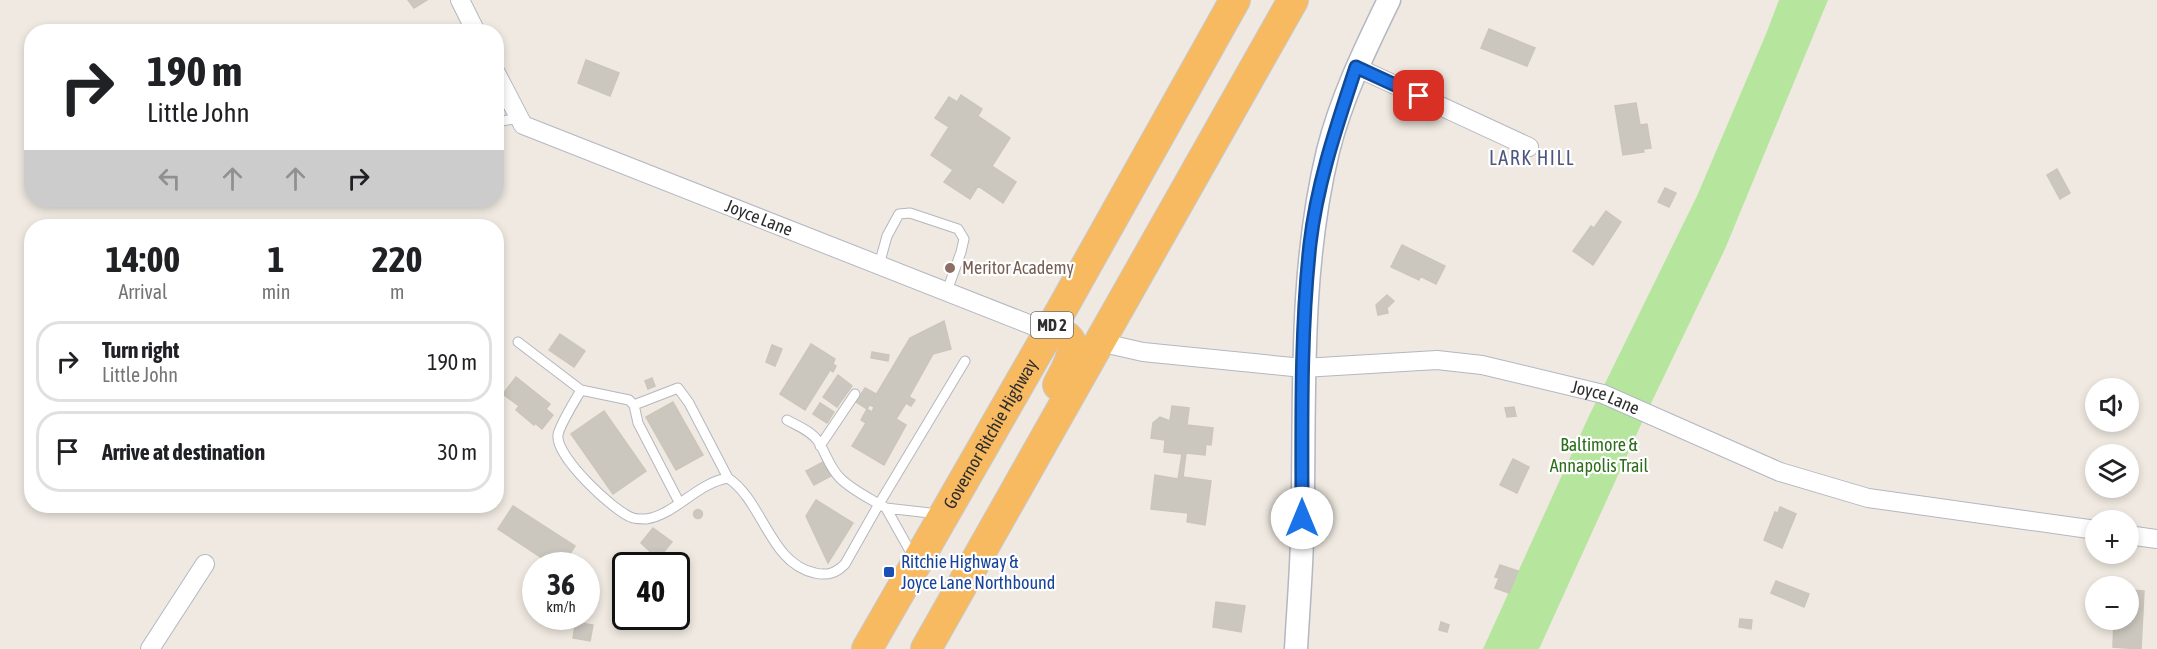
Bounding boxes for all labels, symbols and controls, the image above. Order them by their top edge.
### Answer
text: 190 m [147,47,242,95]
icon: right [48,48,126,126]
pin [1393,70,1444,121]
icon: arrive [1402,79,1435,112]
text: Little John [147,97,250,128]
district label: LARK HILL [1489,146,1575,169]
icon: left [153,162,186,195]
icon: ahead [216,162,249,195]
icon: ahead [279,162,312,195]
icon: right [342,162,375,195]
street label: Joyce Lane [722,195,796,240]
text: 14:00 [105,238,180,280]
text: 1 [268,238,284,280]
text: 220 [372,238,423,280]
place label: Meritor Academy [962,257,1074,278]
marker: Meritor Academy [943,261,957,275]
text: Arrival [118,280,167,303]
text: min [262,280,290,303]
text: m [390,280,404,303]
road number: MD 2 [1031,312,1073,338]
text: Turn right [102,337,179,363]
icon: right [51,345,84,378]
text: 190 m [427,349,477,375]
street label: Governor Ritchie Highway [939,355,1041,512]
text: Little John [102,363,178,386]
street label: Joyce Lane [1569,376,1643,419]
map controls [2085,378,2139,630]
button: sound [2085,378,2139,432]
park label: Baltimore & Annapolis Trail [1550,434,1648,476]
icon: arrive [51,435,84,468]
text: Arrive at destination [102,439,265,465]
text: 30 m [437,439,477,465]
button: layers [2085,444,2139,498]
position arrow [1270,486,1334,550]
button: + [2085,510,2139,564]
place label: Ritchie Highway & Joyce Lane Northbound [901,551,1055,593]
speed limit sign: 40 [612,552,690,630]
marker: Ritchie Highway & Joyce Lane Northbound [882,565,896,579]
text: 36 [547,567,575,601]
button: − [2085,576,2139,630]
text: km/h [546,598,576,615]

